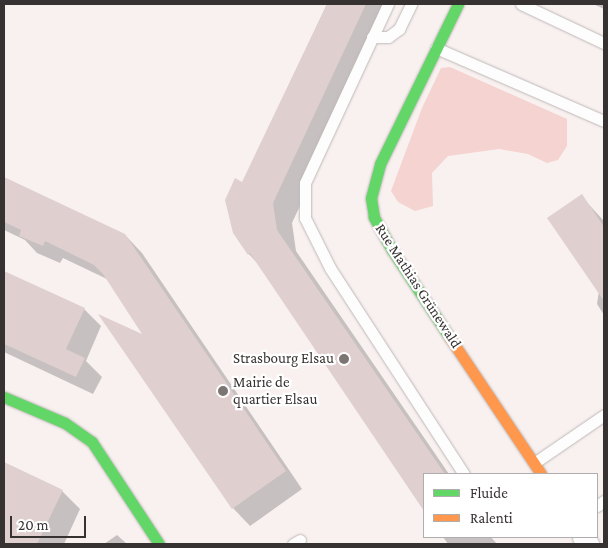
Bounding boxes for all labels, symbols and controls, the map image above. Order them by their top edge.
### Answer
street label: Rue Mathias Grünewald [371,220,465,352]
place label: Strasbourg Elsau [233,350,334,368]
marker: Strasbourg Elsau [338,353,350,365]
place label: Mairie de quartier Elsau [233,373,317,408]
marker: Mairie de quartier Elsau [217,385,229,397]
legend [423,473,598,538]
text: Fluide [470,485,508,501]
scale bar [12,506,89,538]
text: Ralenti [470,510,513,526]
text: 20 m [18,517,49,533]

